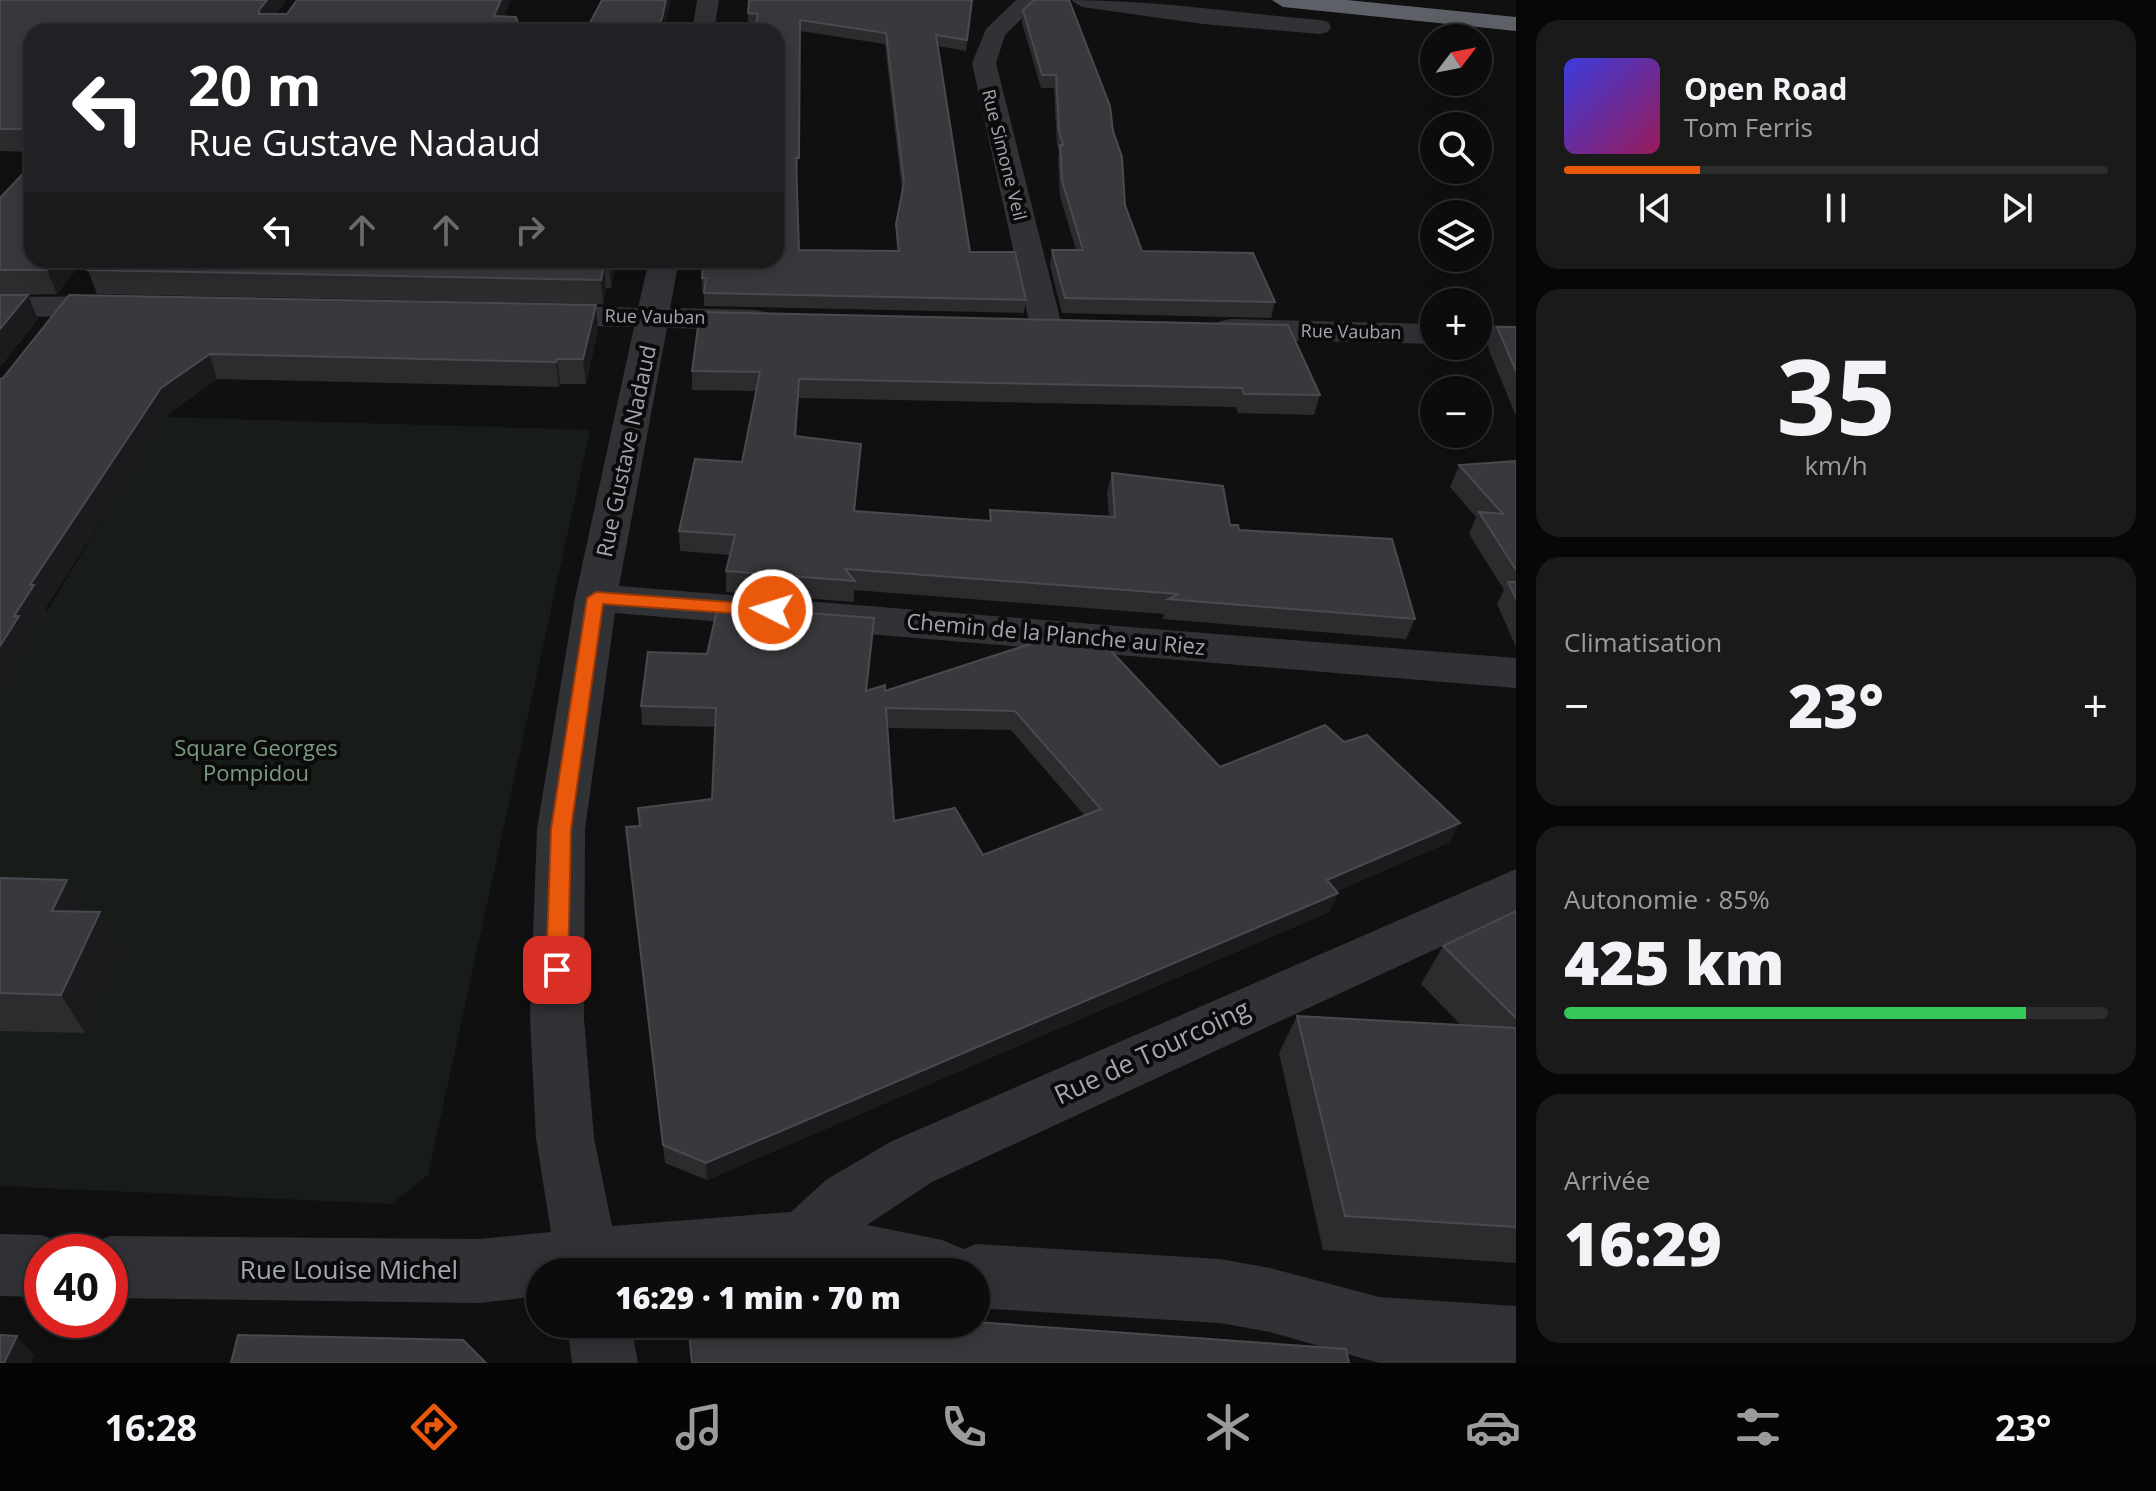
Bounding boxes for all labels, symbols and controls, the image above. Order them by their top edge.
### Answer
north arrow [1420,24,1492,96]
map controls [1420,24,1492,448]
text: 20 m [188,46,322,122]
icon: left [56,56,160,160]
text: Open Road [1684,68,1848,109]
street label: Rue Simone Veil [977,87,1033,223]
text: Tom Ferris [1684,109,1813,145]
button: search [1420,112,1492,184]
text: Rue Gustave Nadaud [188,118,541,167]
icon: previous [1633,186,1677,230]
icon: pause [1814,186,1858,230]
icon: next [1995,186,2039,230]
button: layers [1420,200,1492,272]
icon: left [256,208,300,252]
icon: ahead [340,208,384,252]
icon: ahead [424,208,468,252]
icon: right [508,208,552,252]
button: + [1420,288,1492,360]
street label: Rue Vauban [604,303,706,329]
street label: Rue Vauban [1300,318,1402,344]
text: 35 [1777,324,1895,465]
street label: Rue Gustave Nadaud [588,342,662,559]
button: − [1420,376,1492,448]
text: km/h [1804,447,1868,483]
position arrow [730,568,814,652]
street label: Chemin de la Planche au Riez [906,605,1207,661]
text: Climatisation [1564,624,1722,660]
text: 23° [1788,664,1884,746]
text: − [1564,675,1589,735]
text: + [2083,675,2108,735]
park label: Square Georges Pompidou [174,732,338,787]
text: Autonomie · 85% [1564,881,1770,917]
text: 425 km [1564,921,1785,1003]
pin [523,936,591,1004]
icon: arrive [535,948,579,992]
street label: Rue de Tourcoing [1048,990,1255,1112]
text: Arrivée [1564,1162,1650,1198]
text: 16:29 [1564,1202,1722,1284]
speed limit sign: 40 [24,1234,128,1338]
street label: Rue Louise Michel [240,1251,458,1287]
text: 16:29 · 1 min · 70 m [615,1277,901,1318]
icon: directions [406,1399,462,1455]
icon: music [671,1399,727,1455]
icon: phone [936,1399,992,1455]
icon: climate [1200,1399,1256,1455]
icon: car [1465,1399,1521,1455]
icon: filters [1730,1399,1786,1455]
text: 16:28 [104,1403,197,1452]
text: 23° [1995,1403,2052,1452]

